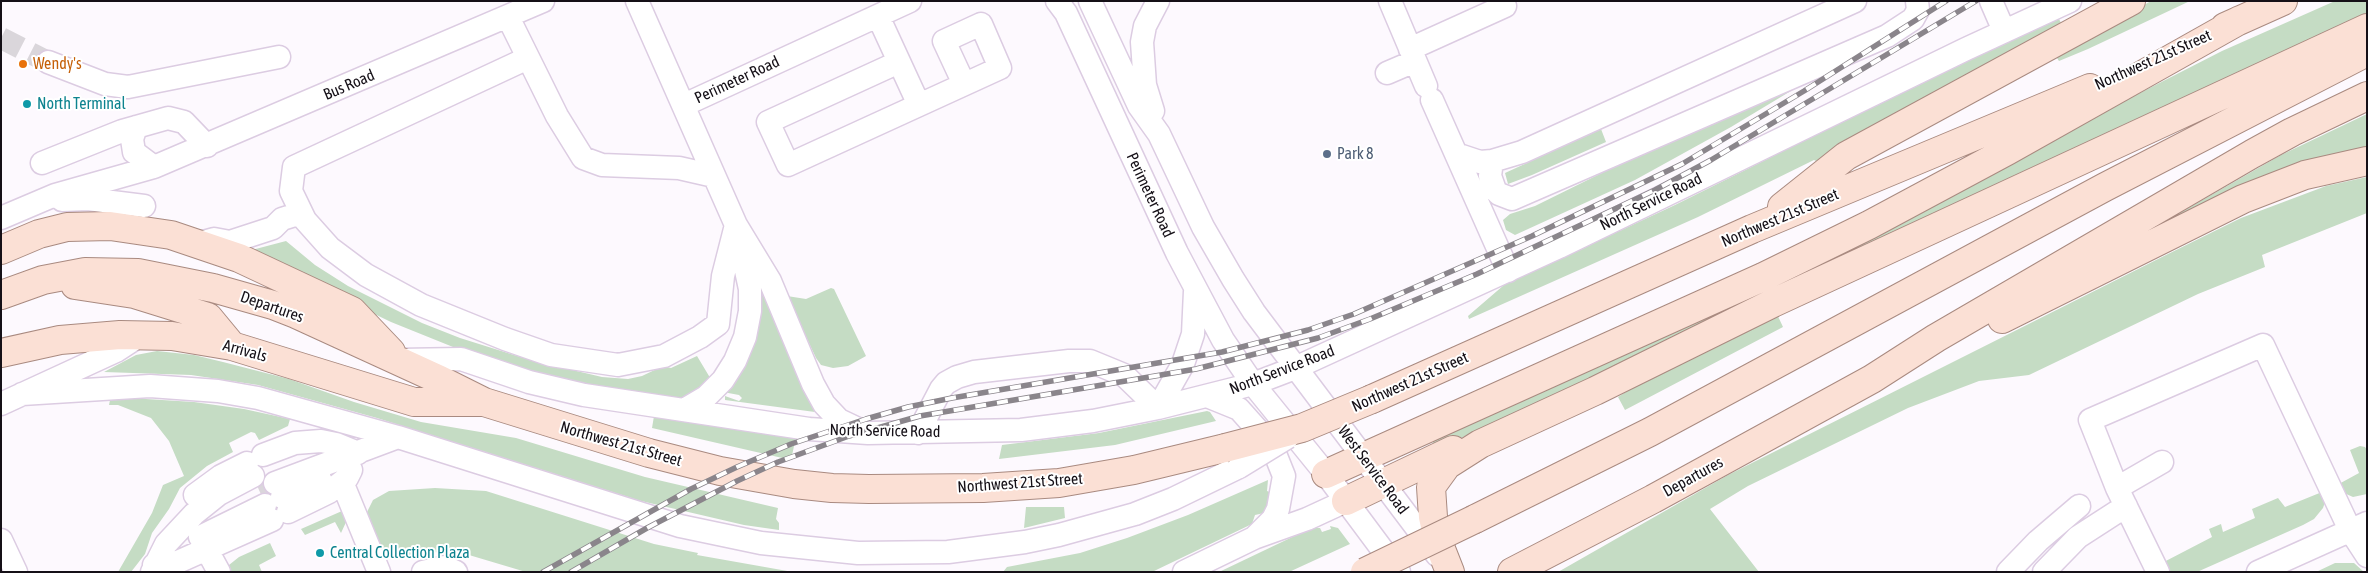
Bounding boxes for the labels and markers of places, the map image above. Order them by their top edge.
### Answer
place label: Wendy's [33,54,82,74]
marker: Wendy's [17,58,29,70]
place label: North Terminal [37,94,126,114]
marker: North Terminal [21,98,33,110]
place label: Park 8 [1337,144,1373,164]
marker: Park 8 [1321,148,1333,160]
place label: Central Collection Plaza [330,543,470,563]
marker: Central Collection Plaza [314,547,326,559]

